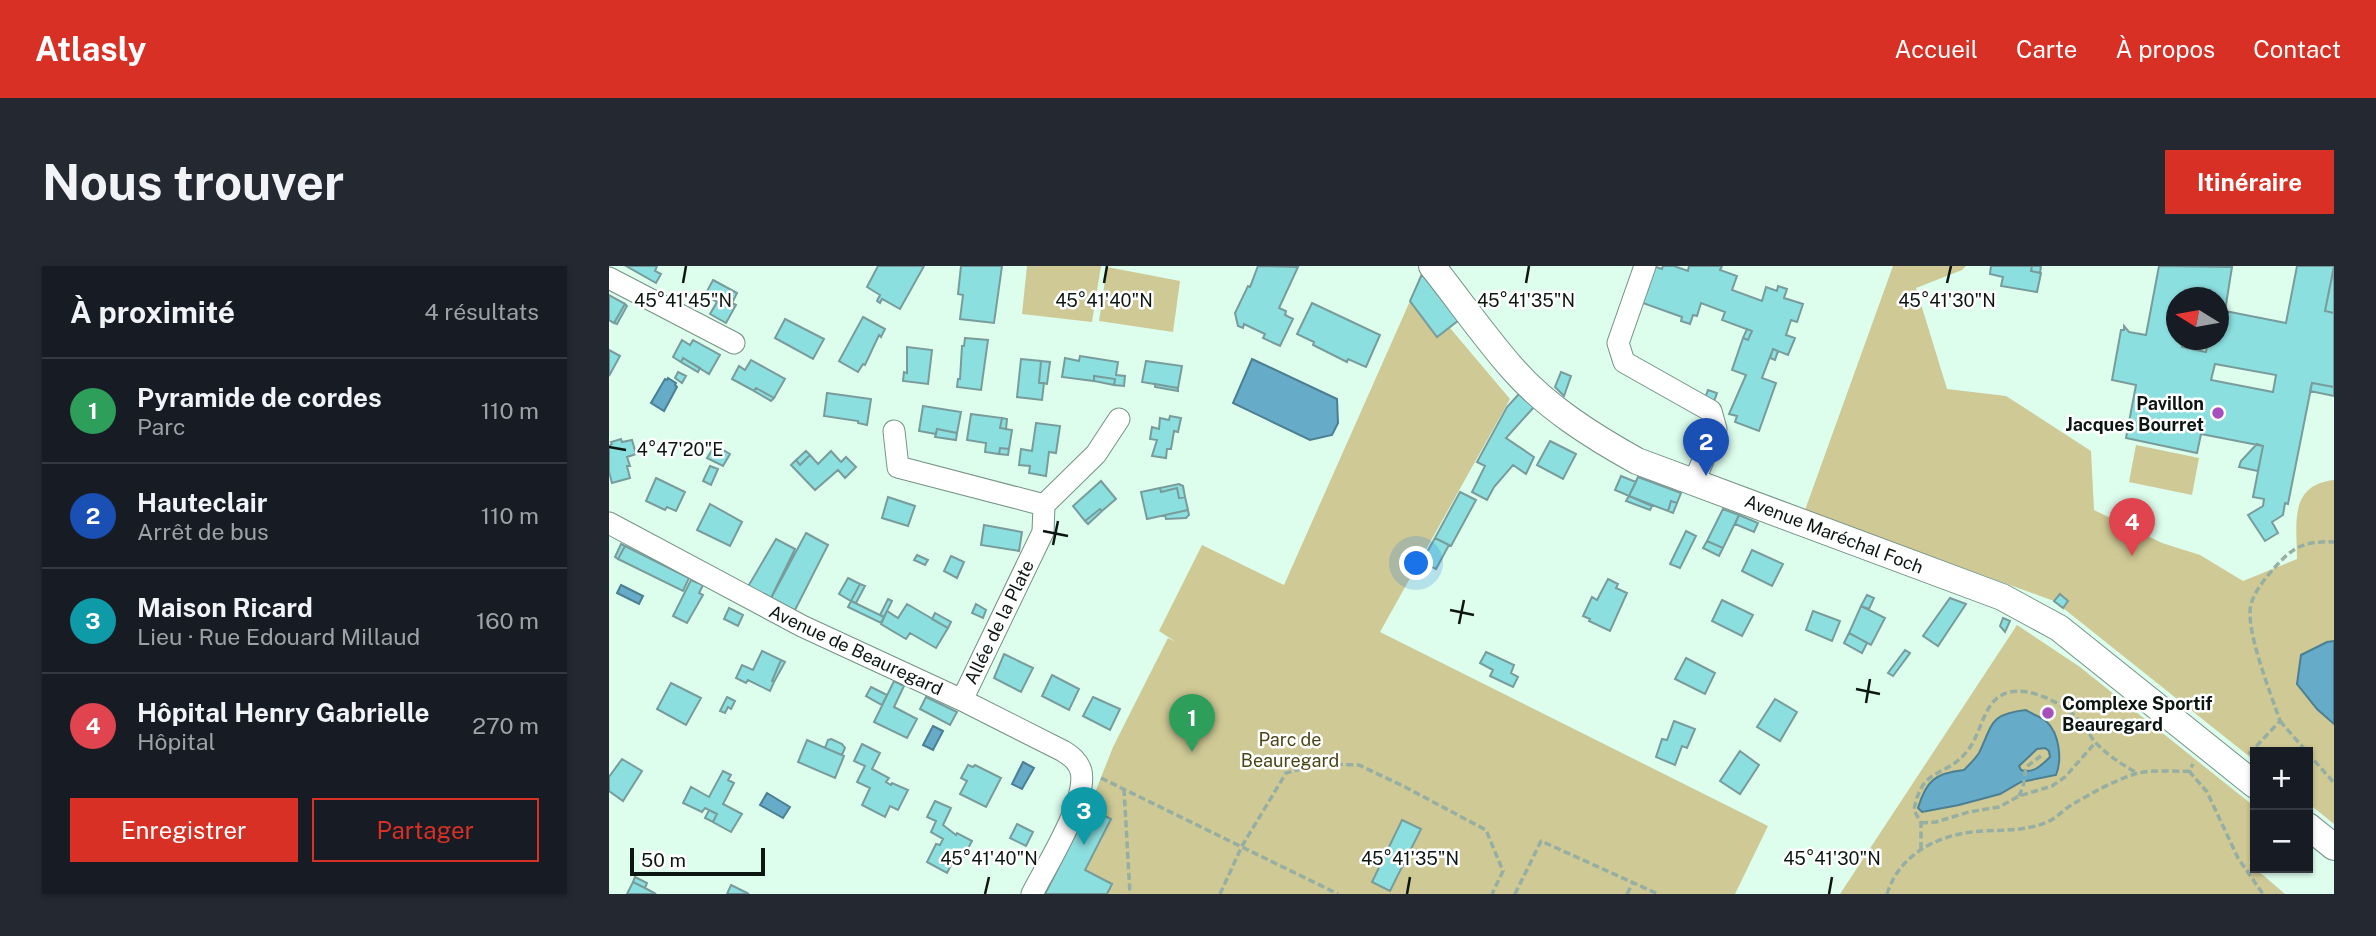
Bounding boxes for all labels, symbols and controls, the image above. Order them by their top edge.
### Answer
text: Atlasly [35,30,146,68]
text: Accueil [1895,35,1978,63]
text: Carte [2016,35,2077,63]
text: À propos [2115,35,2215,63]
text: Contact [2253,35,2341,63]
button: Itinéraire [2165,150,2334,214]
text: Nous trouver [42,153,344,211]
north arrow [2166,287,2229,350]
text: 45°41'45"N [634,290,732,311]
text: 45°41'40"N [1055,290,1153,311]
text: 45°41'35"N [1477,290,1575,311]
text: 45°41'30"N [1898,290,1996,311]
text: À proximité [70,294,235,330]
text: 4 résultats [424,298,539,325]
text: Pyramide de cordes [137,382,382,413]
place label: Pavillon Jacques Bourret [2065,393,2204,435]
text: 1 [88,397,98,424]
text: 110 m [481,397,539,424]
marker: Pavillon Jacques Bourret [2210,405,2226,421]
text: Parc [137,413,185,440]
pin: 2 [1683,418,1729,476]
text: 4°47'20"E [637,439,723,460]
text: Hauteclair [137,487,268,518]
street label: Avenue Maréchal Foch [1742,490,1926,578]
pin: 4 [2109,498,2155,556]
text: 2 [86,502,100,529]
text: 110 m [481,502,539,529]
text: Arrêt de bus [137,518,269,545]
your location [1399,546,1433,580]
street label: Allée de la Plate [960,556,1038,688]
text: Maison Ricard [137,592,313,623]
street label: Avenue de Beauregard [766,600,946,700]
text: 3 [85,607,101,634]
text: 160 m [476,607,539,634]
text: Lieu · Rue Edouard Millaud [137,623,420,650]
place label: Complexe Sportif Beauregard [2062,693,2212,735]
pin: 1 [1169,694,1215,752]
text: Hôpital Henry Gabrielle [137,697,430,728]
marker: Complexe Sportif Beauregard [2040,705,2056,721]
text: 4 [85,712,101,739]
text: 270 m [472,712,539,739]
text: Hôpital [137,728,215,755]
park label: Parc de Beauregard [1241,729,1339,771]
map controls [2250,747,2313,873]
button: + [2250,747,2313,810]
pin: 3 [1061,787,1107,845]
button: Enregistrer [70,798,298,862]
button: Partager [312,798,539,862]
button: − [2250,810,2313,873]
scale bar [630,845,765,877]
text: 45°41'40"N [940,848,1038,869]
text: 45°41'35"N [1361,848,1459,869]
text: 45°41'30"N [1783,848,1881,869]
text: 50 m [641,849,686,871]

